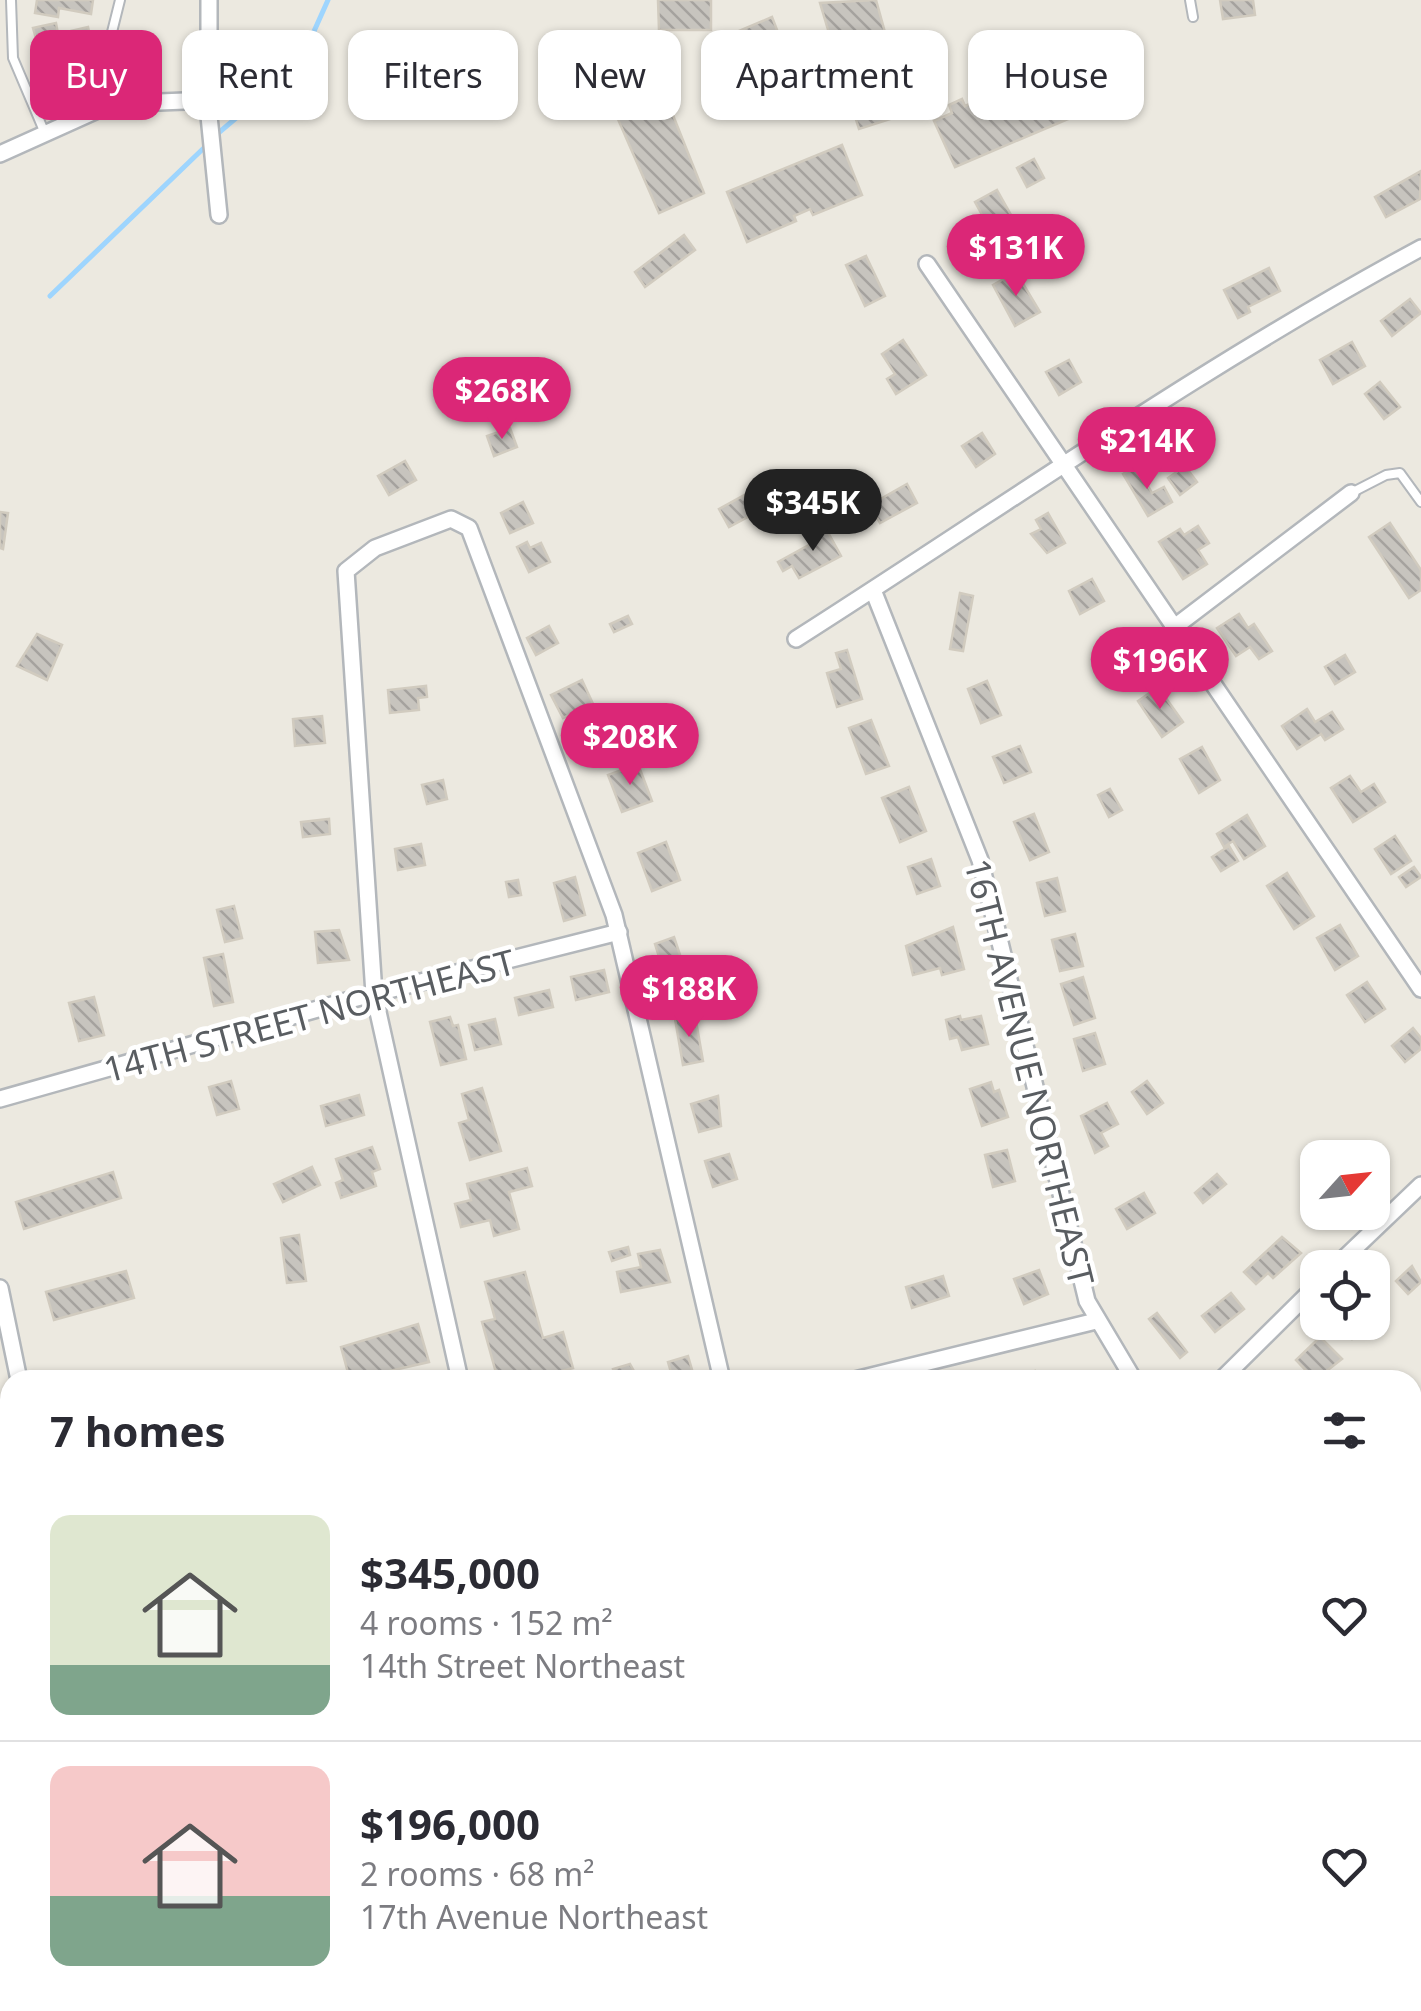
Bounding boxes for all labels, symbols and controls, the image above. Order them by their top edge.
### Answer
chip: Buy [30,30,162,120]
chip: Rent [182,30,328,120]
chip: Filters [348,30,518,120]
chip: New [538,30,681,120]
chip: Apartment [701,30,948,120]
chip: House [968,30,1144,120]
pin: $131K [946,214,1086,299]
text: $131K [969,225,1063,268]
pin: $268K [432,357,572,442]
text: $268K [455,368,549,411]
pin: $214K [1077,407,1217,492]
text: $214K [1100,418,1194,461]
pin: $345K [743,469,883,554]
text: $345K [766,480,860,523]
pin: $196K [1090,627,1230,712]
text: $196K [1113,638,1207,681]
pin: $208K [560,703,700,788]
text: $208K [583,714,677,757]
street label: 16TH AVENUE NORTHEAST [954,854,1106,1291]
street label: 14TH STREET NORTHEAST [98,937,520,1093]
pin: $188K [619,955,759,1040]
text: $188K [642,966,736,1009]
north arrow [1300,1140,1390,1230]
map controls [1300,1140,1390,1340]
button: locate [1300,1250,1390,1340]
text: 7 homes [50,1402,226,1459]
icon: filters [1317,1403,1372,1458]
text: $345,000 [360,1544,540,1601]
icon: home [130,1555,250,1675]
icon: heart [1317,1588,1372,1643]
text: 4 rooms · 152 m² [360,1601,613,1644]
text: 14th Street Northeast [360,1644,685,1687]
text: $196,000 [360,1795,540,1852]
icon: home [130,1806,250,1926]
icon: heart [1317,1839,1372,1894]
text: 2 rooms · 68 m² [360,1852,594,1895]
text: 17th Avenue Northeast [360,1895,708,1938]

